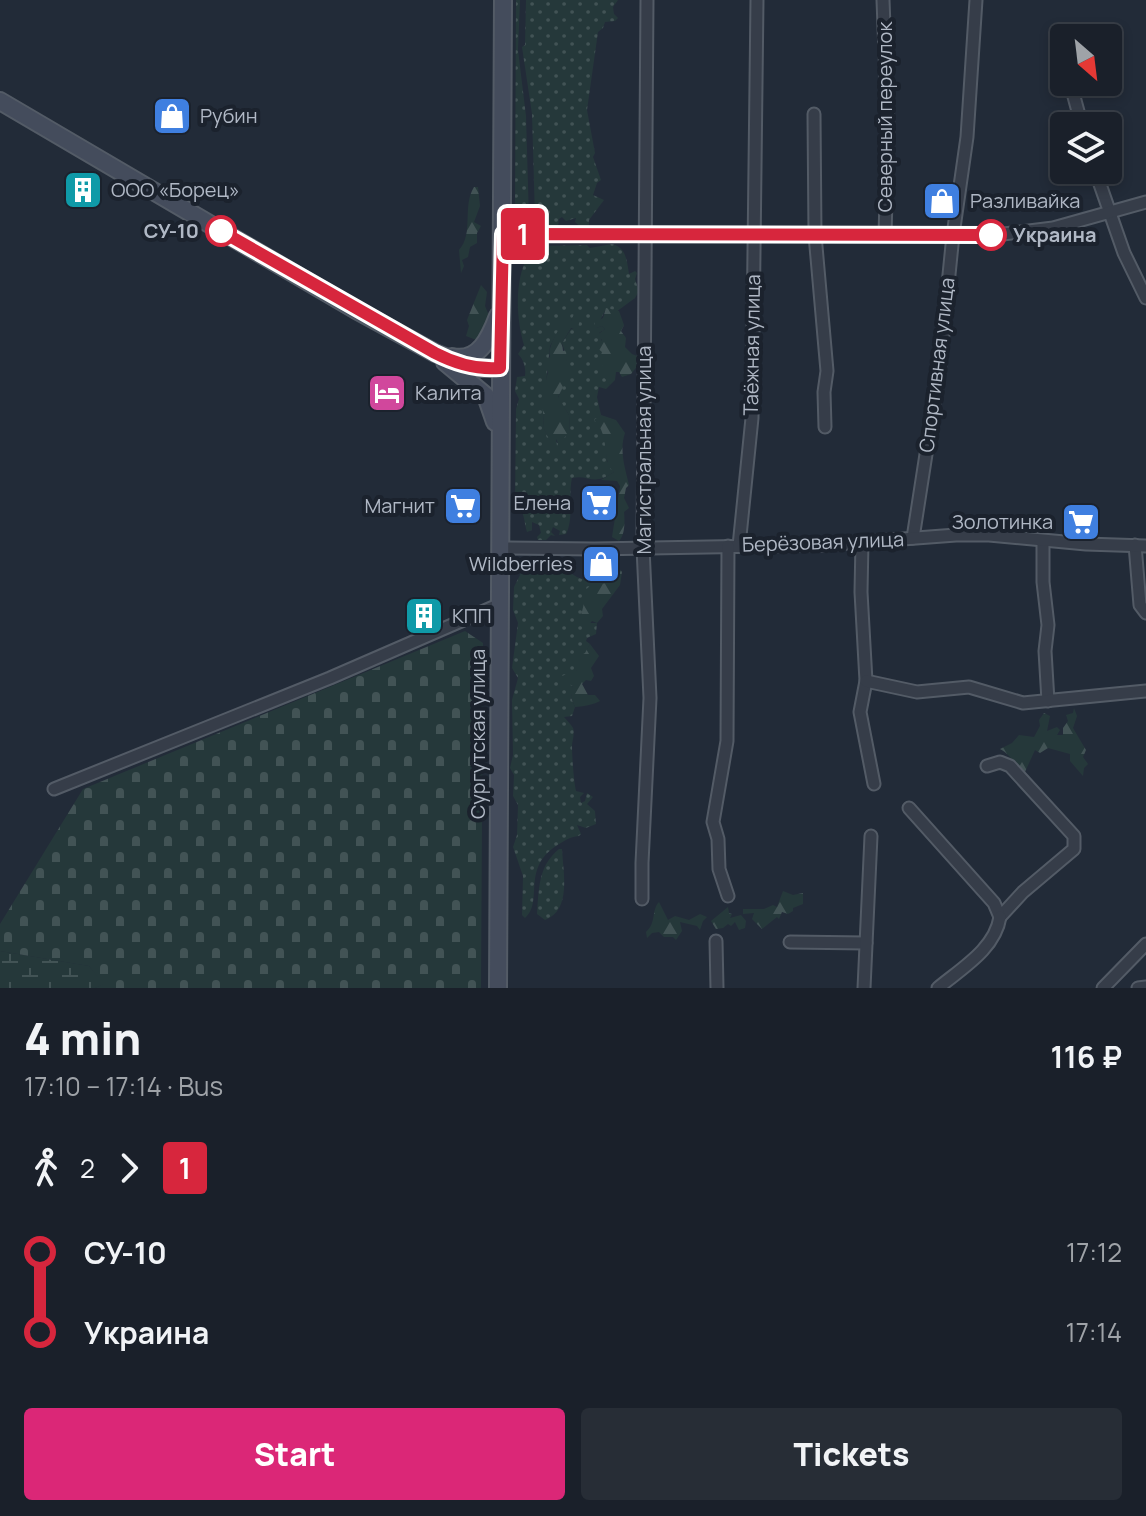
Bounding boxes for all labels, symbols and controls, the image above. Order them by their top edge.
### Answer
street label: Северный переулок [871,21,898,212]
north arrow [1050,24,1122,96]
map controls [1050,24,1122,184]
shop icon: Рубин [151,95,193,137]
place label: Рубин [200,102,258,129]
button: layers [1050,112,1122,184]
building icon: ООО «Борец» [62,169,104,211]
place label: ООО «Борец» [111,176,240,203]
shop icon: Разливайка [921,180,963,222]
place label: Разливайка [970,187,1080,214]
line badge: 1 [497,208,549,260]
text: 1 [517,215,529,253]
marker: СУ-10 [206,216,236,246]
place label: СУ-10 [144,217,199,244]
marker: Украина [976,220,1006,250]
place label: Украина [1013,221,1096,248]
street label: Таёжная улица [737,274,766,416]
street label: Спортивная улица [912,276,961,454]
street label: Магистральная улица [630,346,657,554]
hotel icon: Калита [366,372,408,414]
place label: Калита [415,379,482,406]
supermarket icon: Елена [578,482,620,524]
supermarket icon: Магнит [442,485,484,527]
place label: Елена [513,489,571,516]
place label: Магнит [364,492,435,519]
supermarket icon: Золотинка [1060,501,1102,543]
place label: Золотинка [952,508,1053,535]
street label: Берёзовая улица [741,525,905,558]
shop icon: Wildberries [580,543,622,585]
place label: Wildberries [469,550,573,577]
building icon: КПП [403,595,445,637]
place label: КПП [452,602,492,629]
street label: Сургутская улица [464,649,491,819]
text: 4 min [24,1008,141,1068]
text: 116 ₽ [1051,1036,1122,1077]
text: 17:10 – 17:14 · Bus [24,1068,223,1104]
icon: walk [24,1146,68,1190]
icon: forward [107,1146,151,1190]
text: 1 [179,1149,191,1187]
text: 2 [80,1150,95,1186]
text: СУ-10 [84,1232,167,1273]
text: 17:12 [1066,1234,1122,1270]
text: Украина [84,1312,209,1353]
text: 17:14 [1066,1314,1122,1350]
button: Start [24,1408,565,1500]
button: Tickets [581,1408,1122,1500]

